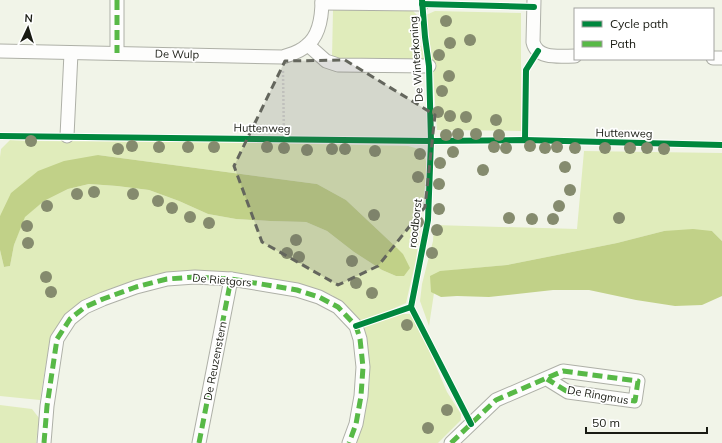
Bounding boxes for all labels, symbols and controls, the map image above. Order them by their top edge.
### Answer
north arrow [8,8,48,48]
legend [574,8,714,60]
text: N [24,11,33,25]
street label: De Winterkoning [406,16,426,102]
text: Cycle path [610,16,668,31]
text: Path [610,36,636,51]
street label: De Wulp [155,47,200,61]
street label: Huttenweg [234,121,290,135]
street label: Huttenweg [596,126,652,140]
street label: roodborst [405,198,425,248]
street label: De Rietgors [192,270,252,290]
street label: De Reuzenstern [200,320,230,402]
street label: De Ringmus [566,383,630,407]
scale bar [586,409,707,435]
text: 50 m [592,415,620,430]

